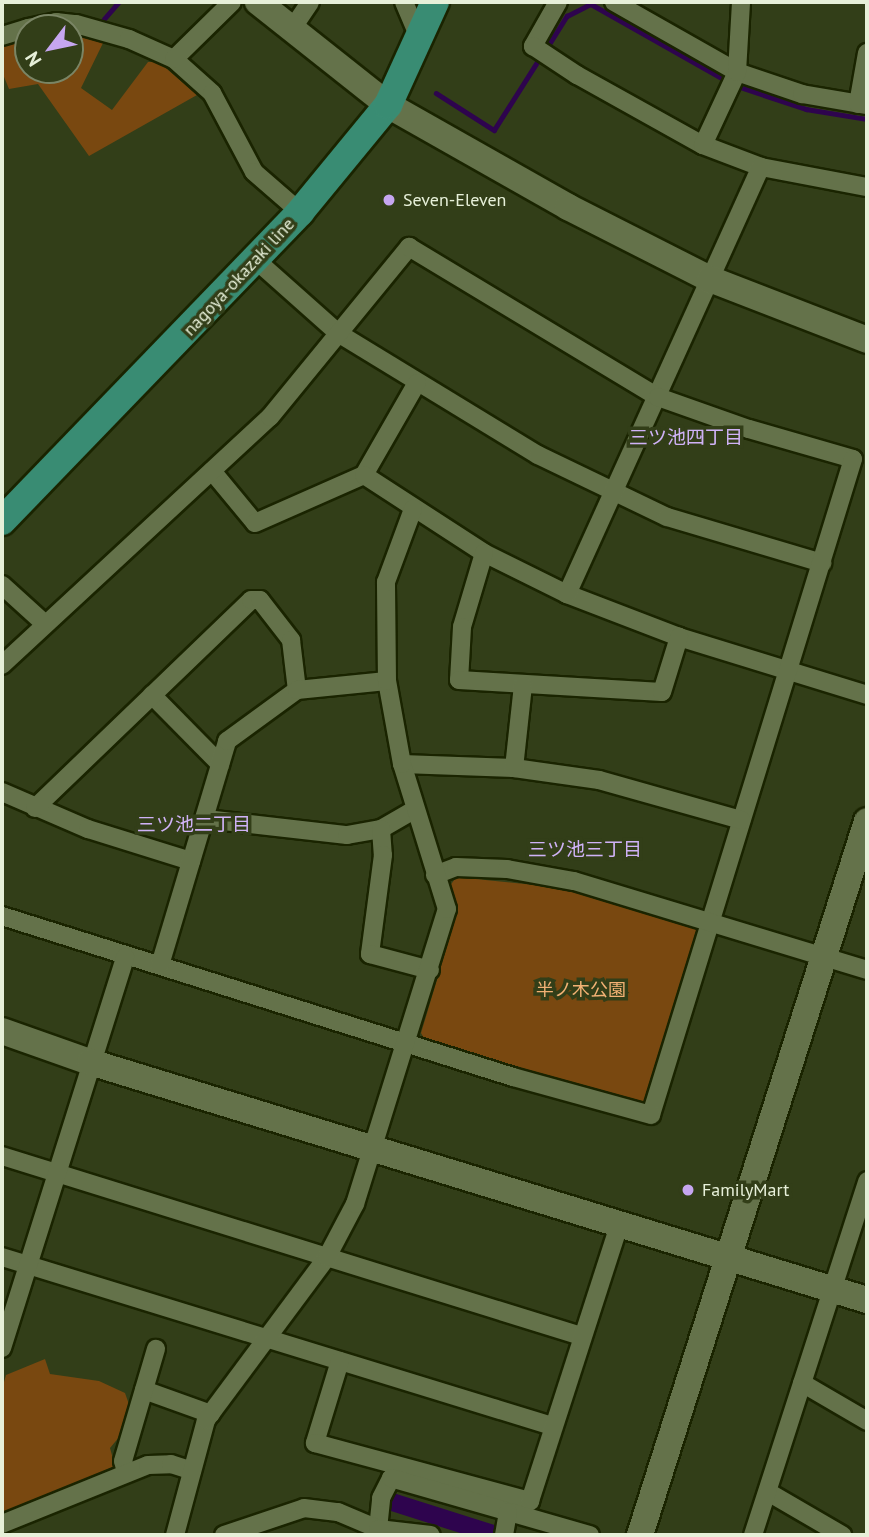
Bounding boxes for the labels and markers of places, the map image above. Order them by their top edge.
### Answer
place label: Seven-Eleven [403,189,506,211]
marker: Seven-Eleven [381,192,397,208]
place label: FamilyMart [702,1179,789,1201]
marker: FamilyMart [680,1182,696,1198]

